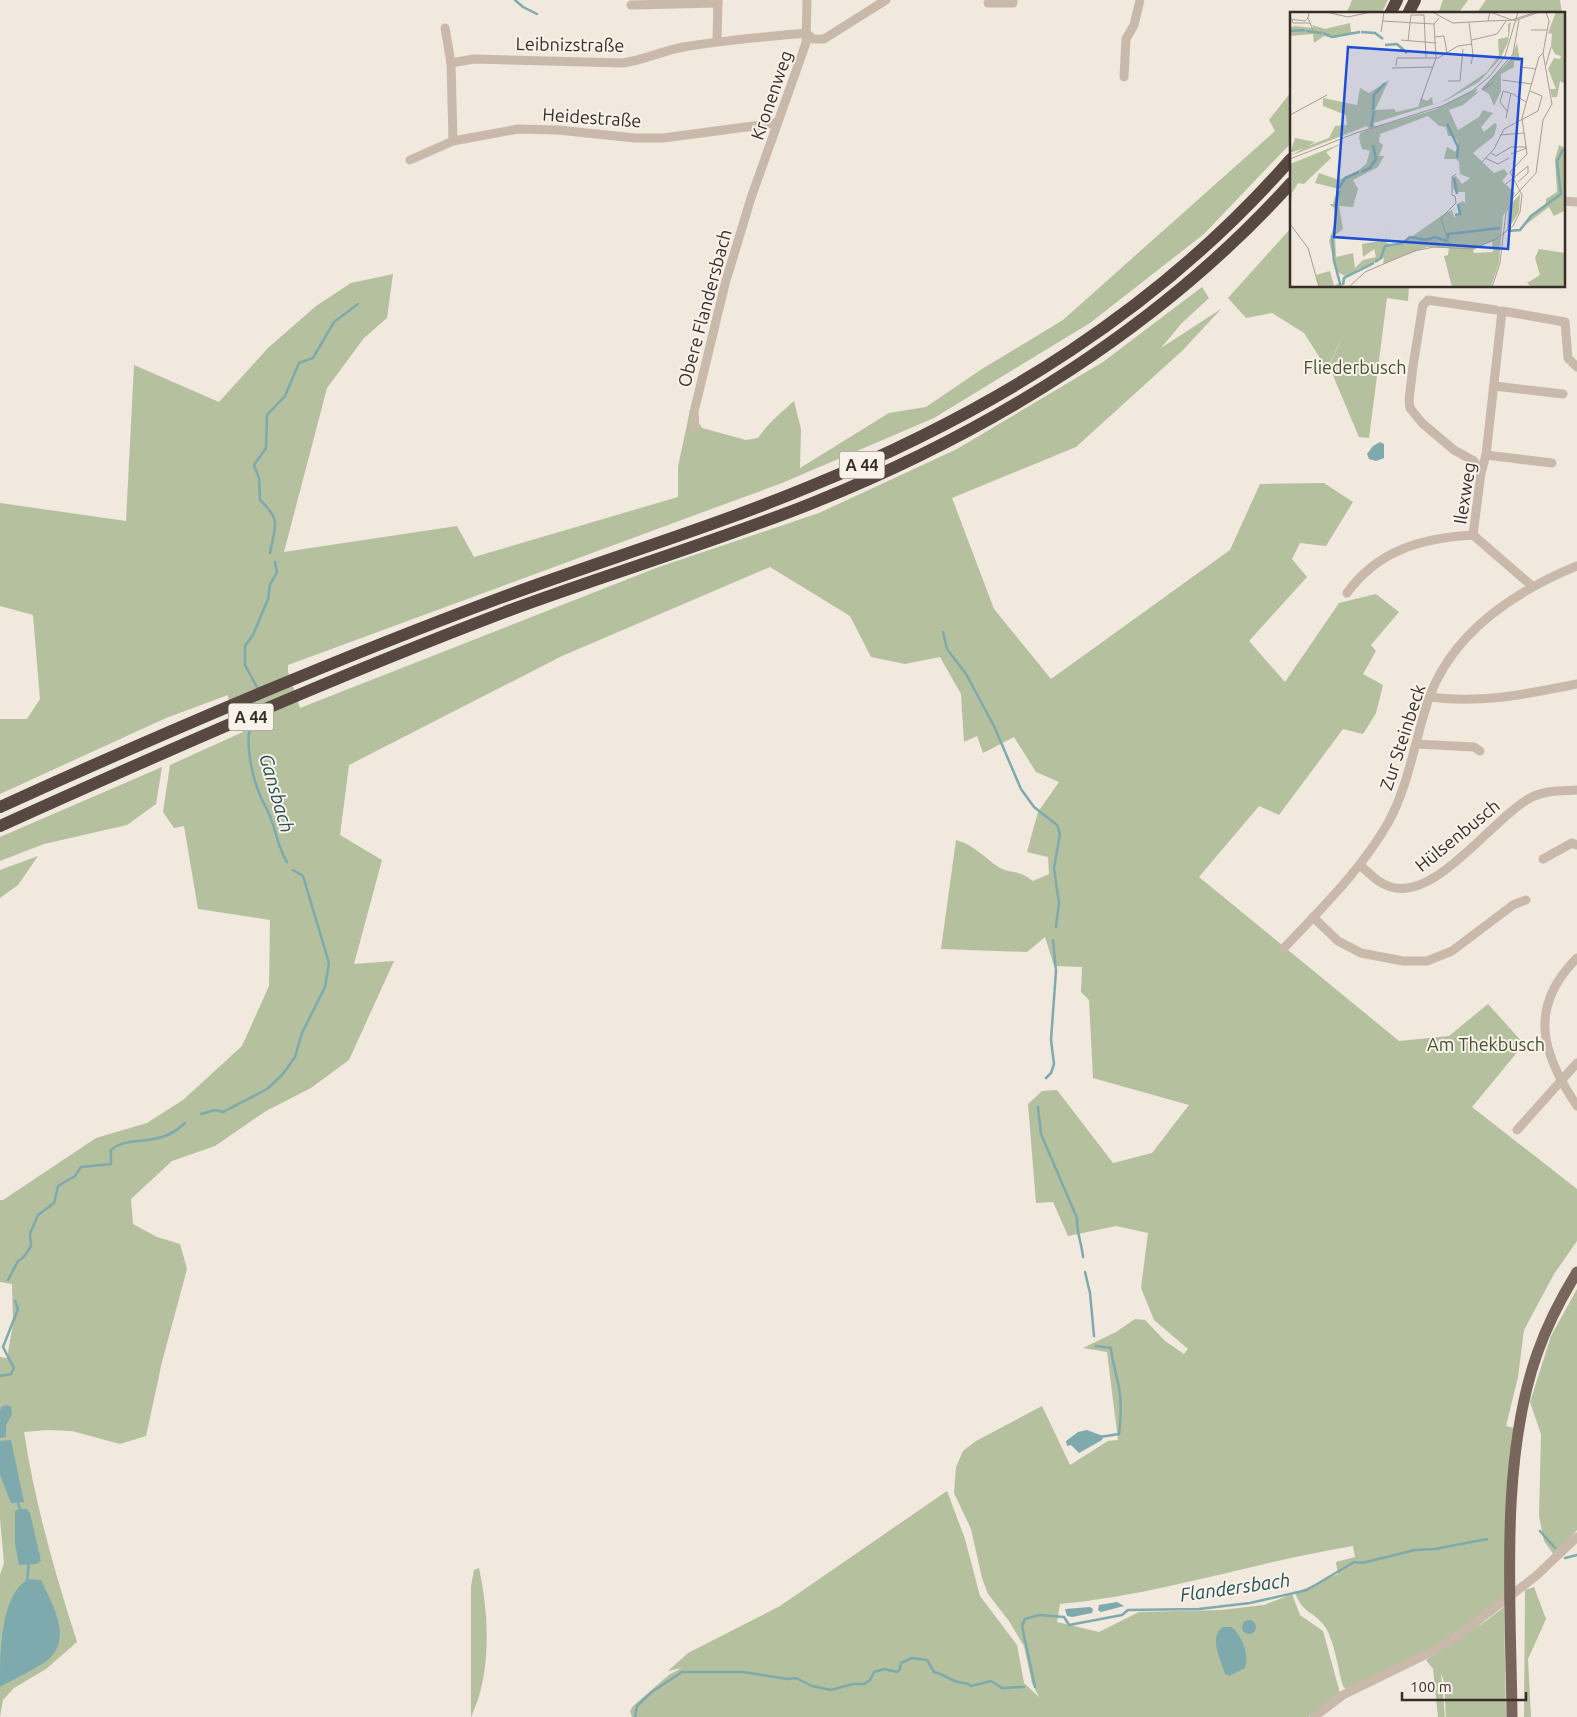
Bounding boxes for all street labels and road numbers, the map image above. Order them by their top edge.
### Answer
street label: Leibnizstraße [515,33,625,55]
street label: Kronenweg [746,48,796,142]
street label: Heidestraße [542,104,642,130]
street label: Obere Flandersbach [673,227,735,389]
road number: A 44 [840,452,884,478]
street label: Ilexweg [1449,461,1479,525]
street label: Zur Steinbeck [1375,681,1429,793]
road number: A 44 [228,704,274,730]
street label: Hülsenbusch [1411,795,1503,875]

